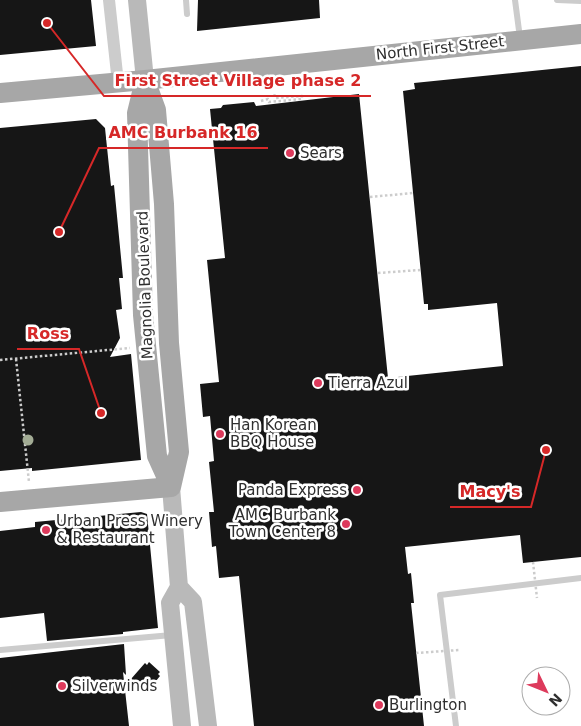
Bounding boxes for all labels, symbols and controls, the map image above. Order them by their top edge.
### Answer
street label: North First Street [375,32,505,64]
callout: First Street Village phase 2 [104,65,371,96]
text: First Street Village phase 2 [115,71,361,90]
callout: AMC Burbank 16 [99,117,268,148]
text: AMC Burbank 16 [108,123,258,142]
place label: Sears [300,144,342,162]
marker: Sears [284,147,296,159]
street label: Magnolia Boulevard [133,210,157,360]
callout: Ross [17,318,79,349]
text: Ross [27,324,69,343]
place label: Tierra Azul [327,374,408,392]
marker: Tierra Azul [312,377,324,389]
place label: Han Korean BBQ House [230,416,317,451]
marker: Han Korean BBQ House [214,428,226,440]
callout: Macy's [450,476,531,507]
place label: Panda Express [238,481,347,499]
text: Macy's [459,482,521,501]
marker: Panda Express [351,484,363,496]
place label: AMC Burbank Town Center 8 [228,506,336,541]
place label: Urban Press Winery & Restaurant [56,512,203,547]
marker: AMC Burbank Town Center 8 [340,518,352,530]
marker: Urban Press Winery & Restaurant [40,524,52,536]
north arrow [521,666,571,716]
place label: Silverwinds [72,677,158,695]
marker: Silverwinds [56,680,68,692]
text: N [546,690,565,710]
place label: Burlington [389,696,467,714]
marker: Burlington [373,699,385,711]

